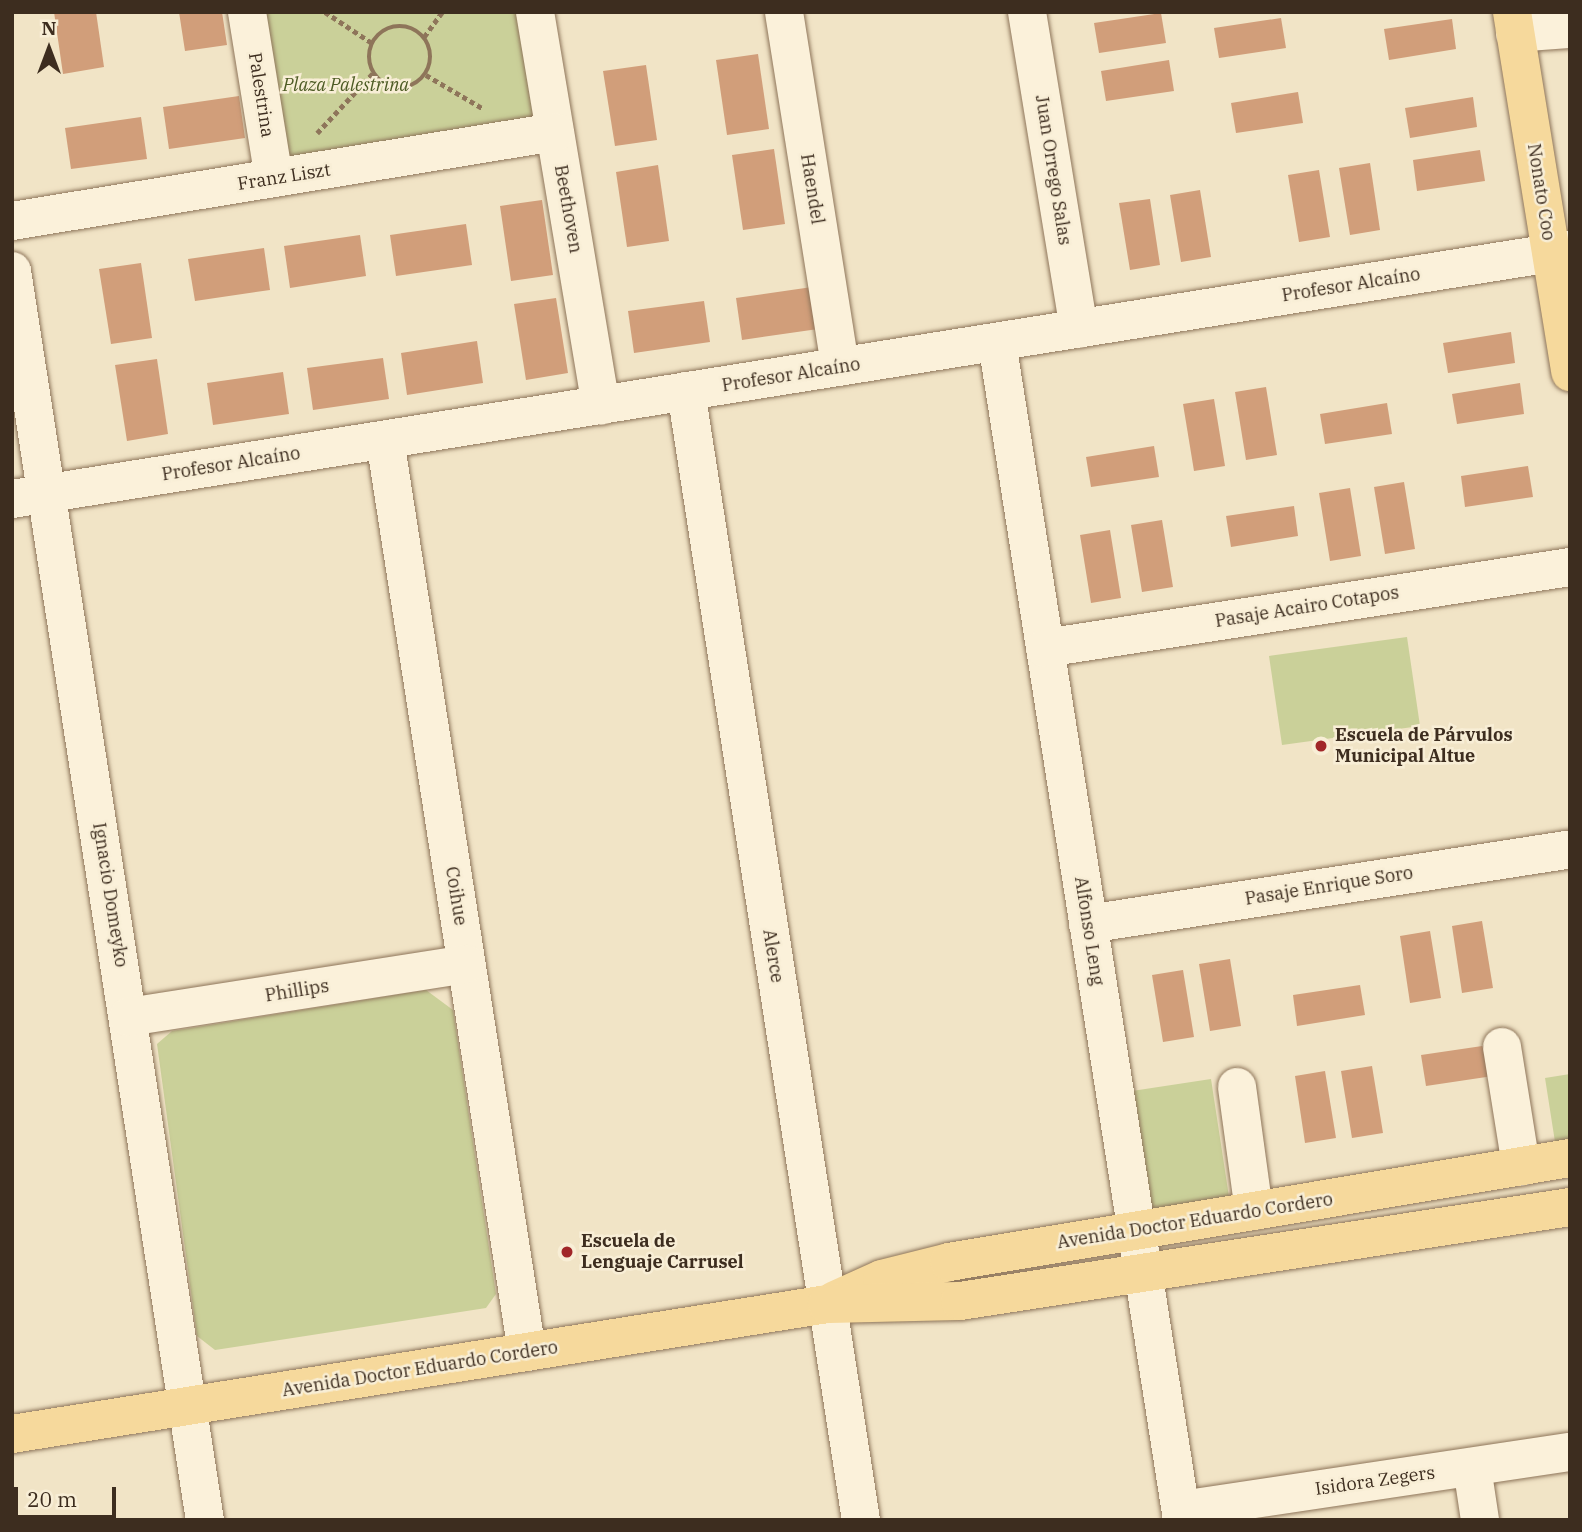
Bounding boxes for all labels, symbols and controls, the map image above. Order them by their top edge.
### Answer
north arrow [14,14,84,84]
text: N [41,16,57,40]
street label: Palestrina [244,51,278,139]
park label: Plaza Palestrina [283,74,409,96]
street label: Juan Orrego Salas [1030,93,1076,247]
street label: Nonato Coo [1523,142,1559,242]
street label: Haendel [796,152,828,226]
street label: Franz Liszt [236,159,332,195]
street label: Beethoven [550,163,586,255]
street label: Profesor Alcaíno [1280,263,1422,307]
street label: Profesor Alcaíno [720,353,862,397]
street label: Profesor Alcaíno [160,442,302,486]
street label: Pasaje Acairo Cotapos [1213,582,1401,632]
place label: Escuela de Párvulos Municipal Altue [1335,725,1513,768]
marker: Escuela de Párvulos Municipal Altue [1313,738,1329,754]
street label: Ignacio Domeyko [88,821,132,969]
street label: Pasaje Enrique Soro [1243,862,1415,910]
street label: Coihue [441,865,471,927]
street label: Alfonso Leng [1070,875,1108,987]
street label: Alerce [758,928,788,984]
street label: Phillips [263,975,331,1007]
street label: Avenida Doctor Eduardo Cordero [1056,1189,1334,1253]
place label: Escuela de Lenguaje Carrusel [581,1231,744,1274]
marker: Escuela de Lenguaje Carrusel [559,1244,575,1260]
street label: Avenida Doctor Eduardo Cordero [281,1337,559,1401]
street label: Isidora Zegers [1314,1462,1436,1500]
scale bar [18,1472,119,1516]
text: 20 m [27,1485,77,1513]

